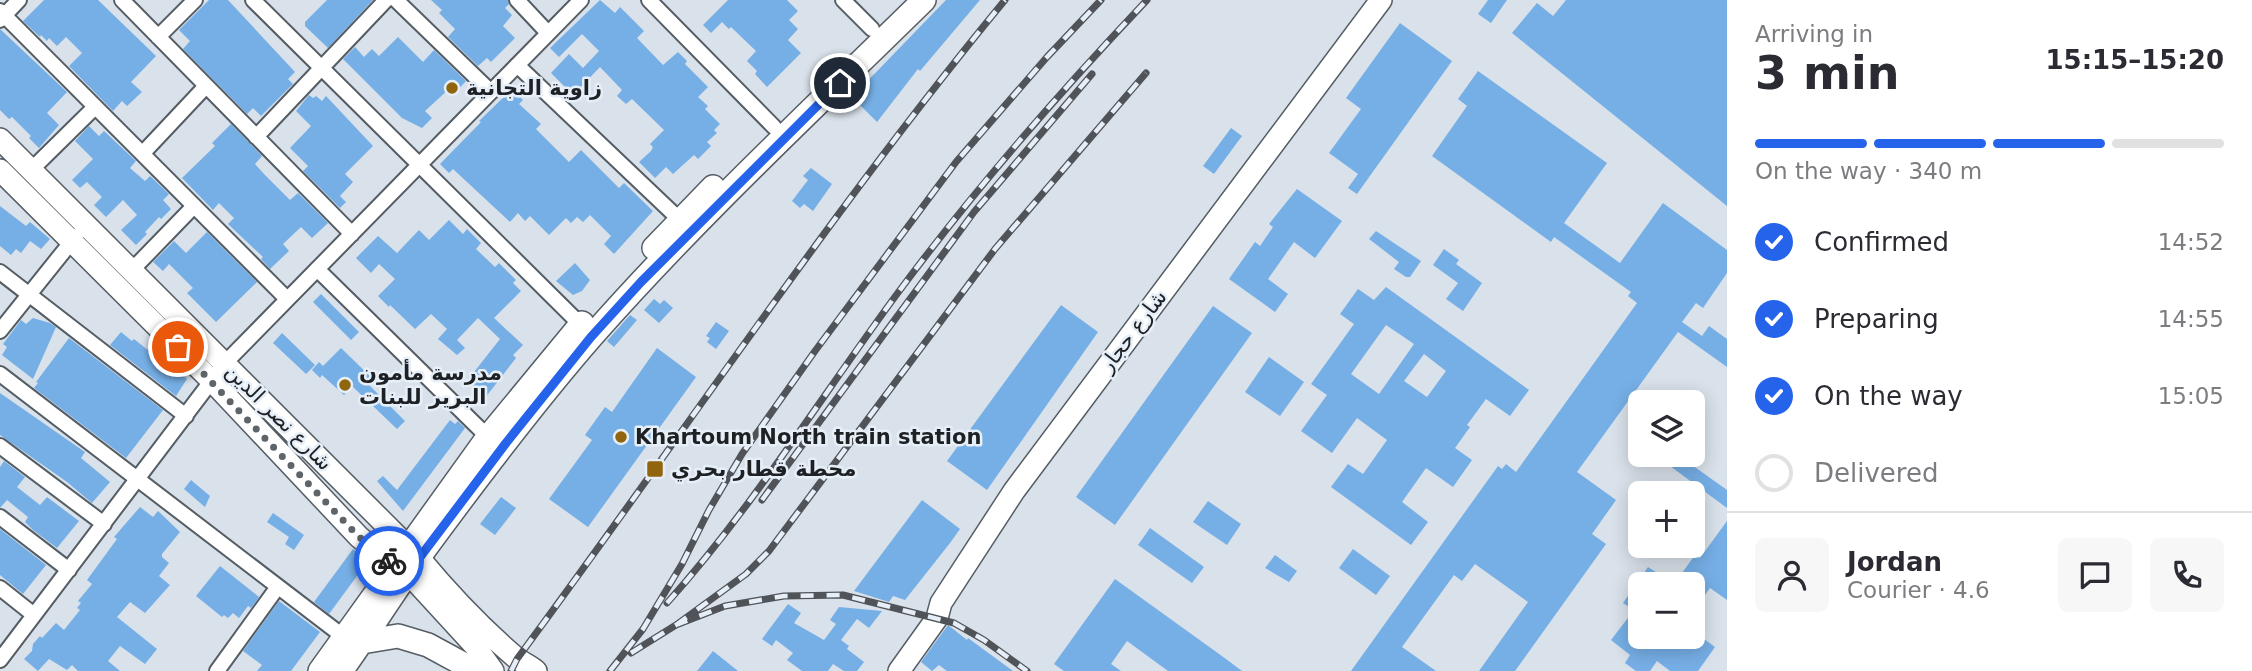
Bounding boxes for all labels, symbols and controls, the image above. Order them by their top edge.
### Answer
text: Arriving in [1755,21,1873,47]
text: 15:15–15:20 [2045,45,2224,75]
text: 3 min [1755,46,1899,100]
pin [810,53,870,113]
icon: home [821,64,859,102]
place label: زاوية التجانية [466,76,602,100]
marker: زاوية التجانية [444,80,460,96]
text: On the way · 340 m [1755,158,1982,184]
icon: check [1755,223,1793,261]
text: Confirmed [1814,227,1949,257]
text: 14:52 [2158,229,2224,255]
street label: شارع حجار [1094,285,1172,378]
icon: check [1755,300,1793,338]
text: Preparing [1814,304,1939,334]
text: 14:55 [2158,306,2224,332]
pin [148,317,208,377]
icon: bag [159,328,197,366]
place label: مدرسة مأمون البرير للبنات [359,358,502,409]
street label: شارع نصر الدين [221,359,337,475]
marker: مدرسة مأمون البرير للبنات [337,377,353,393]
icon: check [1755,377,1793,415]
text: On the way [1814,381,1963,411]
text: 15:05 [2158,383,2224,409]
map controls [1628,390,1705,649]
button: layers [1628,390,1705,467]
place label: Khartoum North train station [635,425,981,449]
marker: Khartoum North train station [613,429,629,445]
place label: محطة قطار بحري [671,457,856,482]
text: Delivered [1814,458,1938,488]
marker: محطة قطار بحري [645,459,665,479]
button: + [1628,481,1705,558]
courier [354,526,424,596]
button: person [1755,538,1829,612]
button: chat [2058,538,2132,612]
button: phone [2150,538,2224,612]
icon: bike [370,542,408,580]
text: Jordan [1847,547,1942,577]
button: − [1628,572,1705,649]
text: Courier · 4.6 [1847,577,1990,603]

